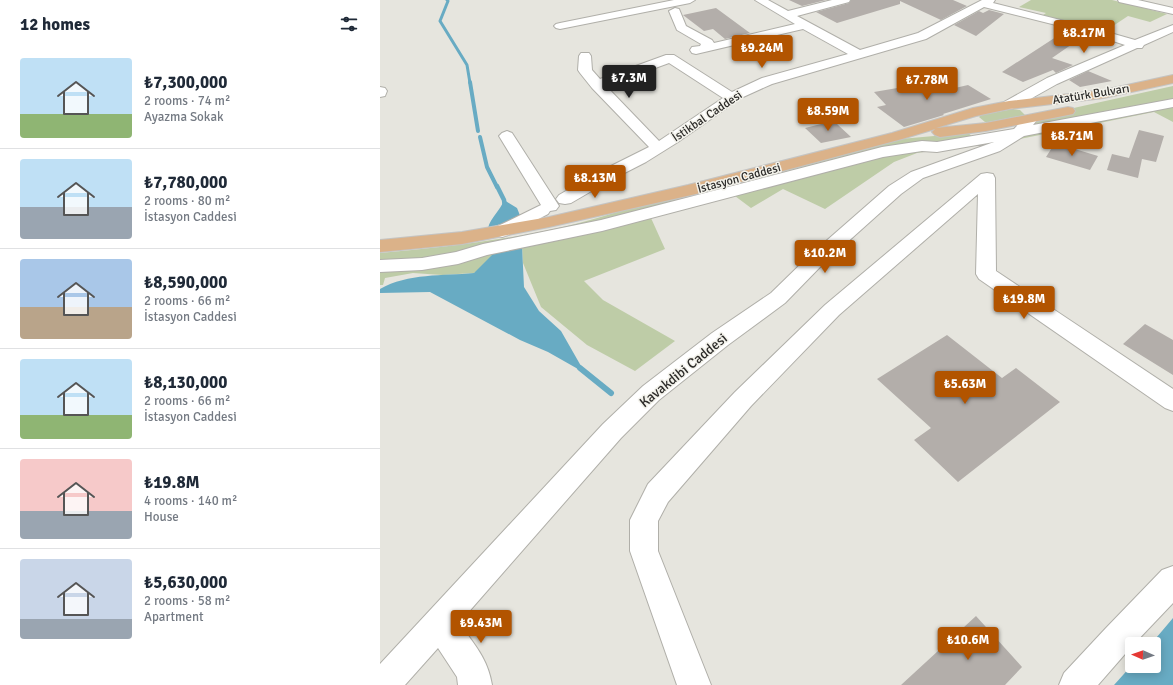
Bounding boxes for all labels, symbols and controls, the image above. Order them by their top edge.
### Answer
icon: filters [338,13,360,35]
text: 12 homes [20,14,90,35]
pin: ₺8.17M [1051,20,1117,54]
text: ₺8.17M [1063,25,1105,41]
pin: ₺9.24M [729,35,795,69]
text: ₺9.24M [741,40,783,56]
pin: ₺7.3M [601,65,657,99]
pin: ₺7.78M [894,67,960,101]
text: ₺7.3M [611,70,647,86]
text: ₺7,300,000 [144,72,227,93]
text: ₺7.78M [906,72,948,88]
icon: home [52,74,100,122]
street label: Atatürk Bulvarı [1052,81,1131,108]
street label: İstikbal Caddesi [669,87,745,145]
text: 2 rooms · 74 m² [144,93,230,109]
pin: ₺8.59M [795,98,861,132]
text: ₺8.59M [807,103,849,119]
text: Ayazma Sokak [144,109,224,125]
pin: ₺8.71M [1039,123,1105,157]
text: ₺8.71M [1051,128,1093,144]
street label: İstasyon Caddesi [696,160,782,197]
pin: ₺8.13M [562,165,628,199]
text: ₺8.13M [574,170,616,186]
text: ₺7,780,000 [144,172,227,193]
icon: home [52,175,100,223]
text: 2 rooms · 80 m² [144,193,230,209]
text: İstasyon Caddesi [144,209,237,225]
pin: ₺10.2M [792,240,858,274]
text: ₺10.2M [804,245,846,261]
text: ₺8,590,000 [144,272,227,293]
icon: home [52,275,100,323]
pin: ₺19.8M [991,286,1057,320]
text: ₺19.8M [1003,291,1045,307]
text: 2 rooms · 66 m² [144,293,230,309]
text: İstasyon Caddesi [144,309,237,325]
street label: Kavakdibi Caddesi [636,330,731,411]
pin: ₺5.63M [932,371,998,405]
text: ₺8,130,000 [144,372,227,393]
icon: home [52,375,100,423]
text: ₺5.63M [944,376,986,392]
text: 2 rooms · 66 m² [144,393,230,409]
text: İstasyon Caddesi [144,409,237,425]
text: ₺19.8M [144,472,200,493]
icon: home [52,475,100,523]
text: 4 rooms · 140 m² [144,493,237,509]
text: House [144,509,179,525]
text: ₺5,630,000 [144,572,227,593]
icon: home [52,575,100,623]
text: 2 rooms · 58 m² [144,593,230,609]
text: Apartment [144,609,204,625]
pin: ₺9.43M [448,610,514,644]
text: ₺9.43M [460,615,502,631]
pin: ₺10.6M [935,627,1001,661]
text: ₺10.6M [947,632,989,648]
north arrow [1125,637,1161,673]
map controls [1125,637,1161,673]

